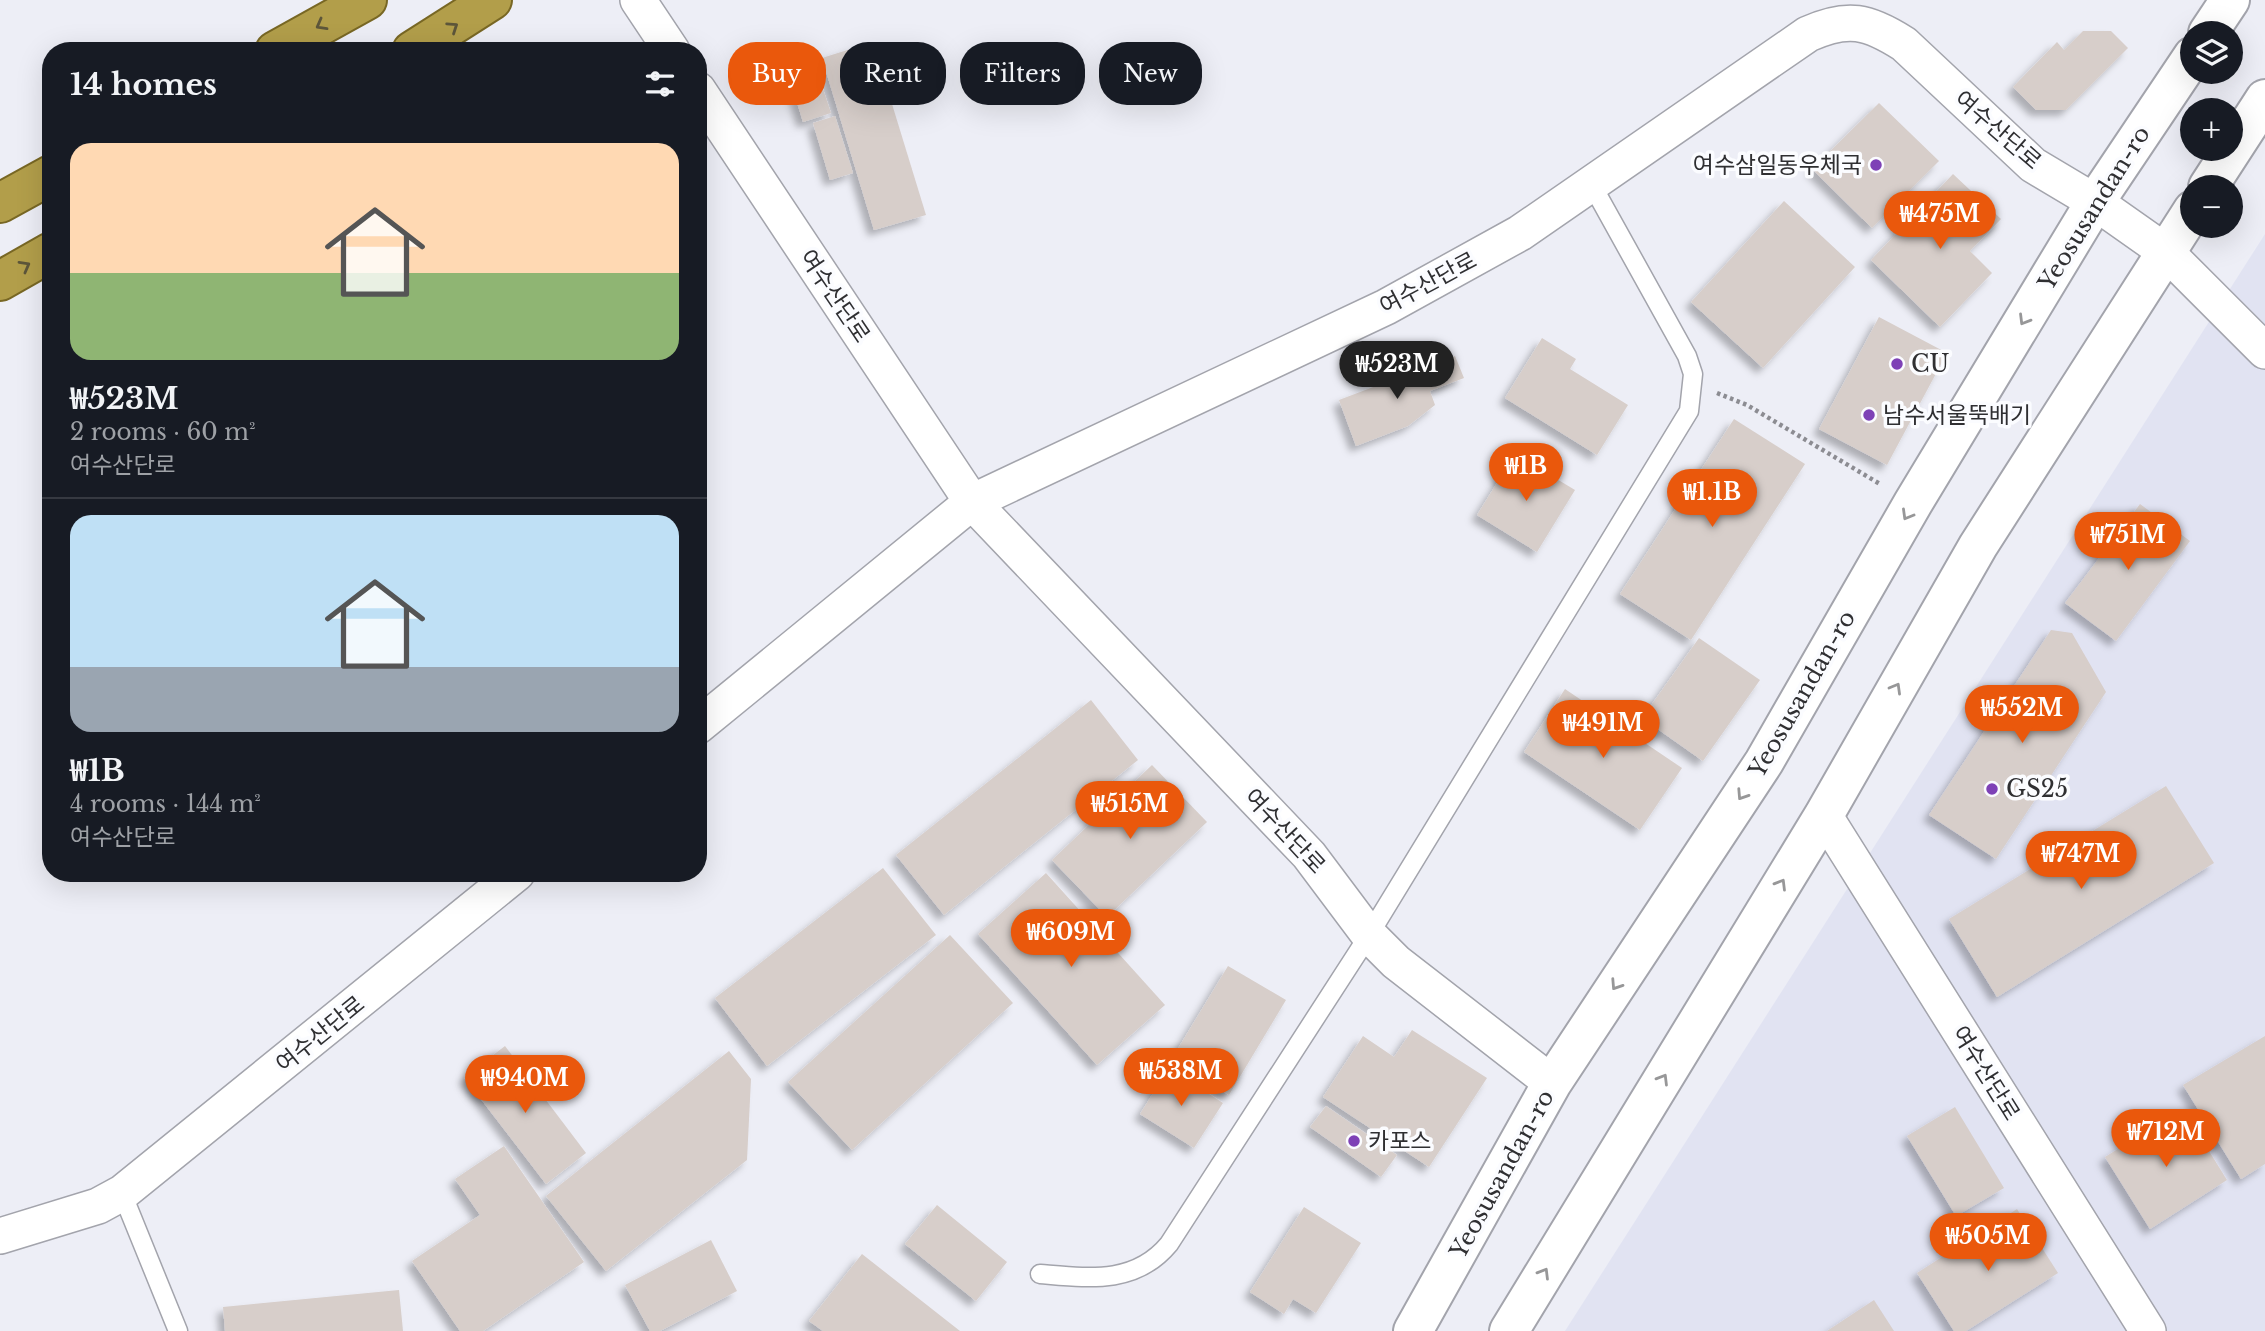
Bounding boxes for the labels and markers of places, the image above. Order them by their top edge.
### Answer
place label: 여수삼일동우체국 [1693,151,1862,179]
marker: 여수삼일동우체국 [1868,157,1884,173]
pin: ₩475M [1891,191,1989,251]
pin: ₩523M [1348,342,1446,401]
place label: CU [1911,350,1949,378]
marker: CU [1889,356,1905,372]
place label: 남수서울뚝배기 [1883,401,2031,429]
marker: 남수서울뚝배기 [1861,407,1877,423]
pin: ₩1B [1492,444,1560,503]
pin: ₩1.1B [1663,470,1761,529]
pin: ₩751M [2079,512,2177,572]
pin: ₩552M [1973,686,2071,745]
pin: ₩491M [1554,700,1652,760]
place label: GS25 [2006,775,2068,803]
marker: GS25 [1984,781,2000,797]
pin: ₩515M [1081,782,1179,841]
pin: ₩747M [2032,832,2130,891]
pin: ₩609M [1022,909,1120,969]
pin: ₩538M [1132,1048,1230,1108]
pin: ₩940M [476,1056,574,1115]
pin: ₩712M [2117,1110,2215,1169]
place label: 카포스 [1368,1127,1431,1155]
marker: 카포스 [1346,1133,1362,1149]
pin: ₩505M [1939,1214,2037,1273]

